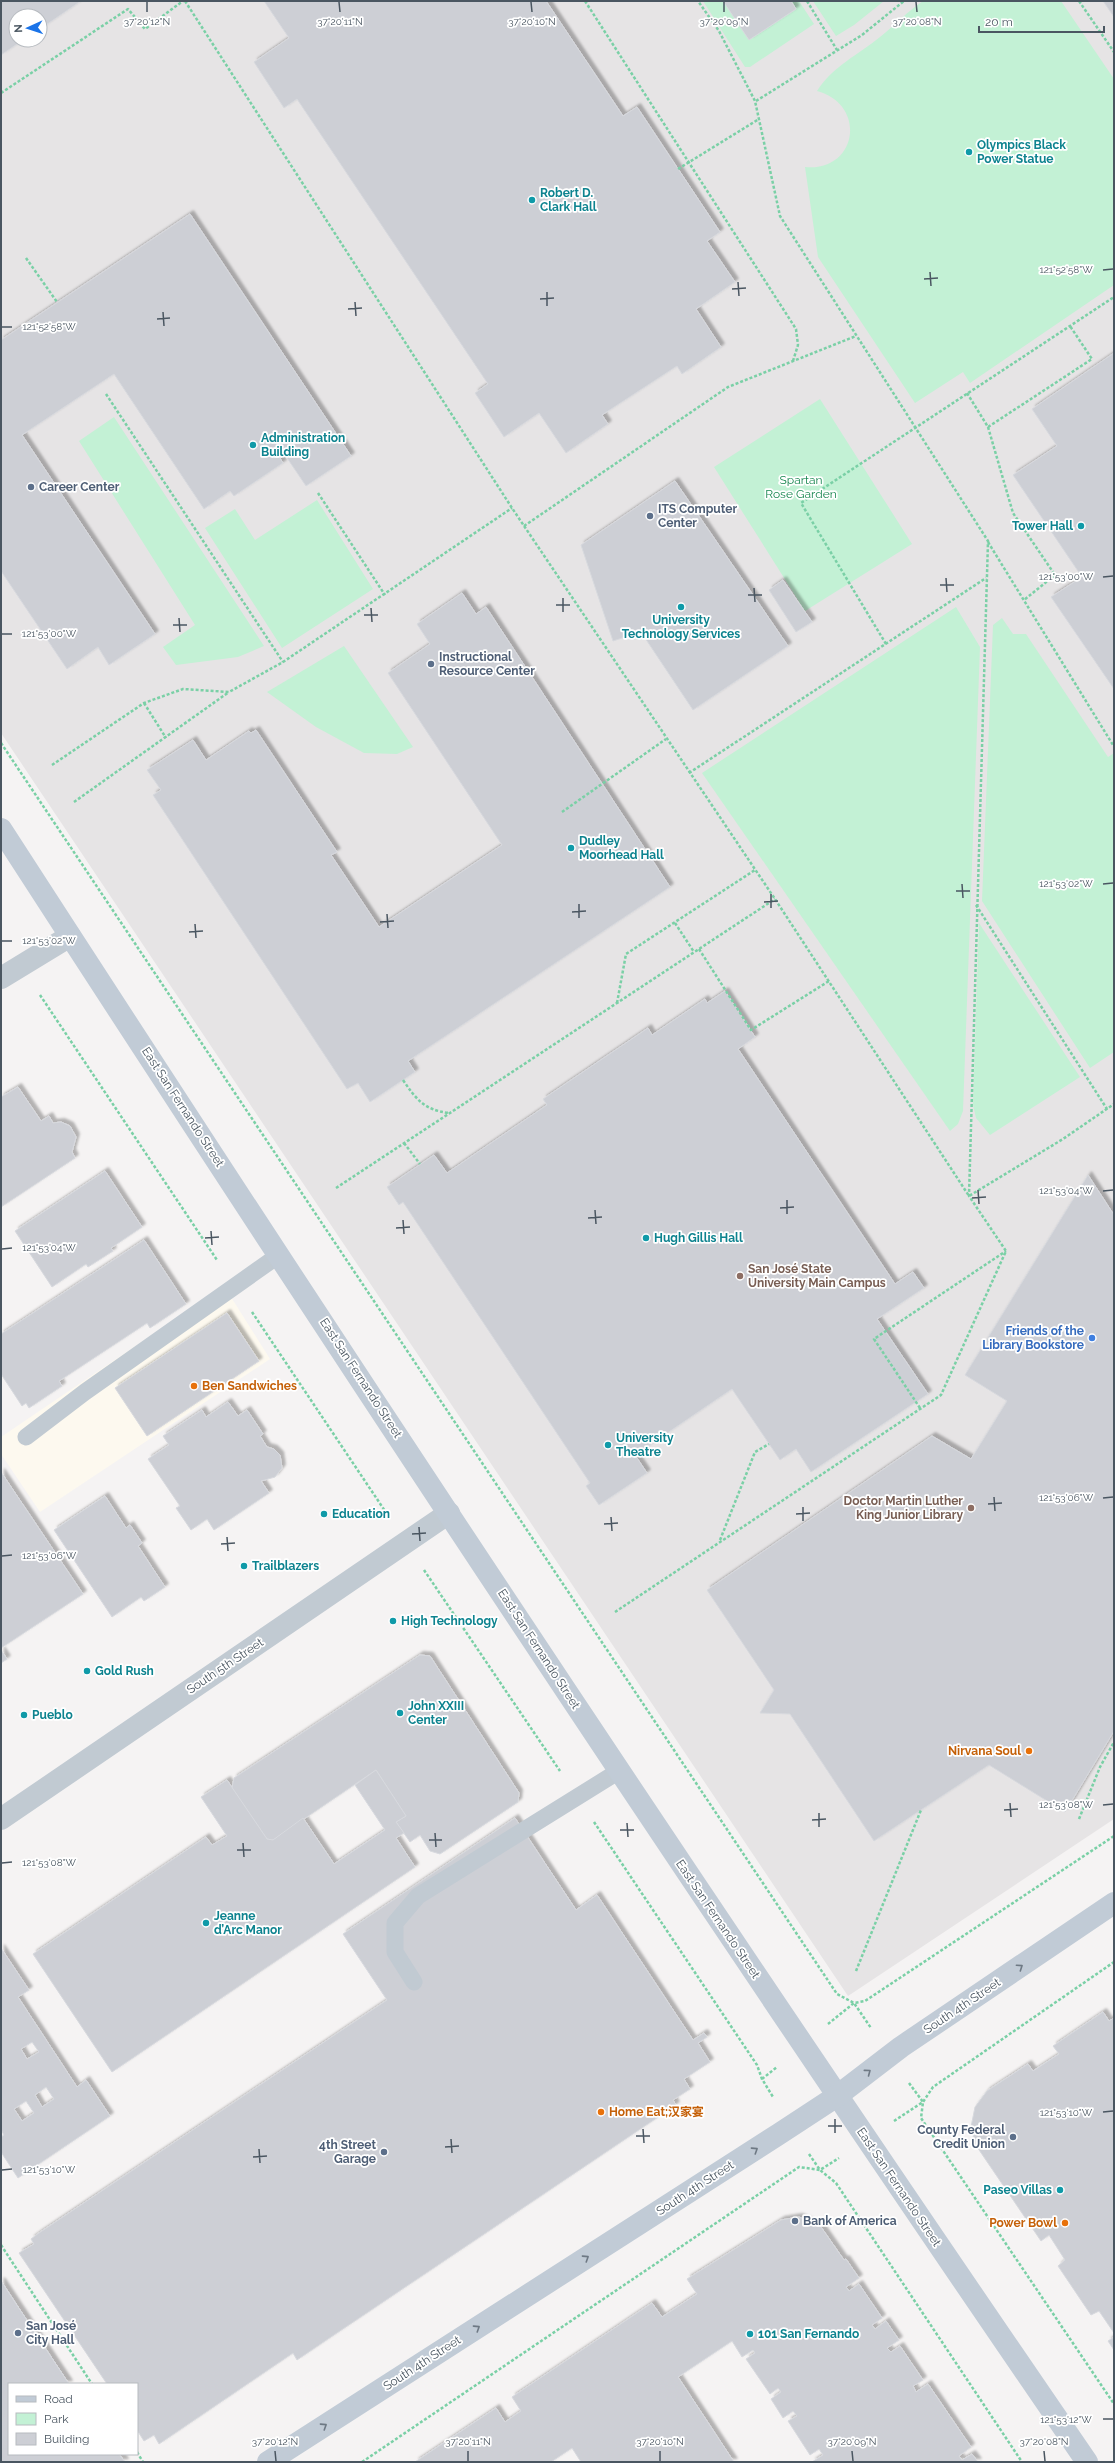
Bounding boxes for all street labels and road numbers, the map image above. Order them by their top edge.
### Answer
street label: East San Fernando Street [139,1044,227,1170]
street label: East San Fernando Street [317,1315,405,1441]
street label: East San Fernando Street [495,1586,583,1712]
street label: South 5th Street [184,1635,266,1697]
street label: East San Fernando Street [673,1857,763,1981]
street label: South 4th Street [921,1975,1003,2037]
street label: East San Fernando Street [854,2125,944,2249]
street label: South 4th Street [654,2158,736,2218]
street label: South 4th Street [381,2333,463,2393]

